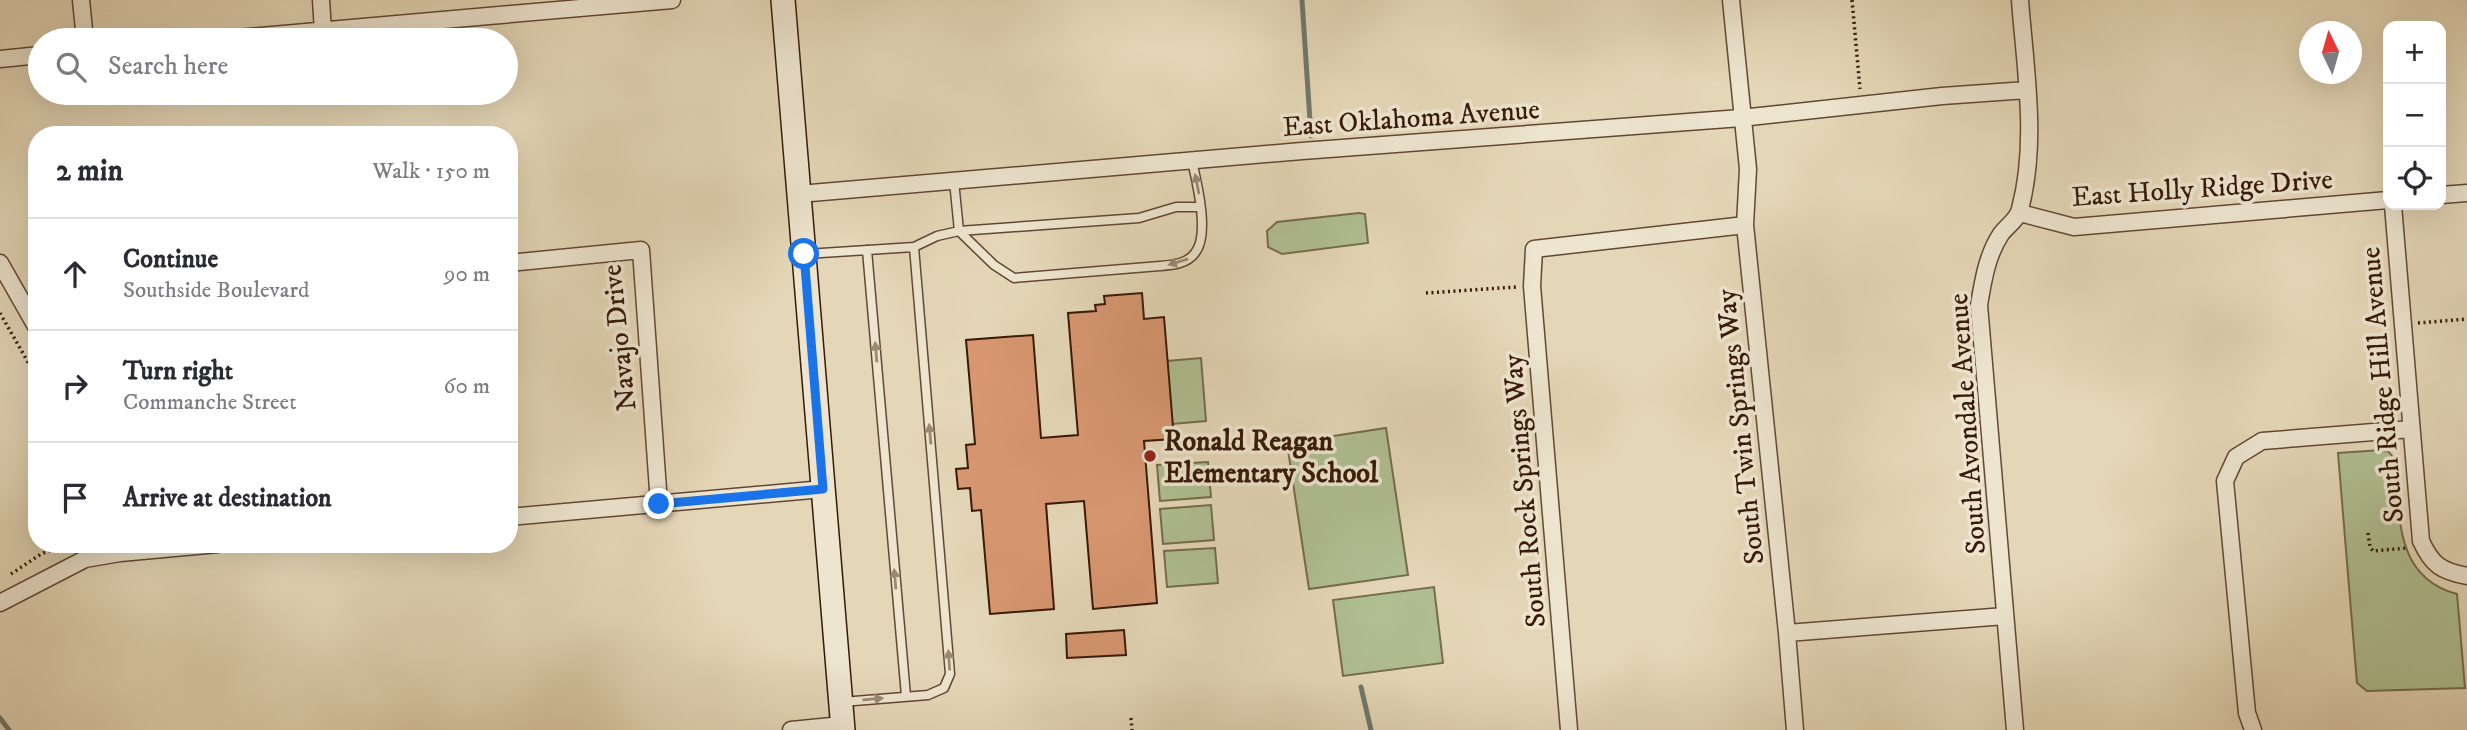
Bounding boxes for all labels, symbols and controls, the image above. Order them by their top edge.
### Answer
north arrow [2299,21,2362,84]
map controls [2383,21,2446,210]
button: + [2383,21,2446,84]
search box [28,28,518,105]
icon: search [52,48,90,86]
text: Search here [108,50,228,83]
button: − [2383,84,2446,147]
street label: East Oklahoma Avenue [1281,92,1541,145]
button: locate [2383,147,2446,210]
text: 2 min [56,153,123,190]
text: Walk · 150 m [373,157,490,186]
street label: East Holly Ridge Drive [2070,162,2334,215]
one-way arrow [1191,173,1202,195]
route start [788,238,819,269]
text: Continue [123,243,218,276]
street label: South Ridge Hill Avenue [2353,245,2412,524]
icon: ahead [56,255,94,293]
one-way arrow [1168,257,1189,267]
text: 90 m [444,260,490,289]
street label: Navajo Drive [594,263,645,413]
text: Southside Boulevard [123,276,309,305]
street label: South Twin Springs Way [1709,287,1772,566]
street label: South Avondale Avenue [1941,292,1994,556]
one-way arrow [870,341,881,363]
street label: South Rock Springs Way [1495,352,1554,629]
text: Turn right [123,355,233,388]
icon: right [56,367,94,405]
text: 60 m [443,372,490,401]
text: Commanche Street [123,388,297,417]
one-way arrow [924,423,935,445]
place label: Ronald Reagan Elementary School [1164,424,1379,491]
marker: Ronald Reagan Elementary School [1142,448,1158,464]
icon: arrive [56,479,94,517]
text: Arrive at destination [123,482,332,515]
route end [643,488,674,519]
one-way arrow [890,568,901,590]
one-way arrow [944,649,955,671]
one-way arrow [862,693,884,704]

